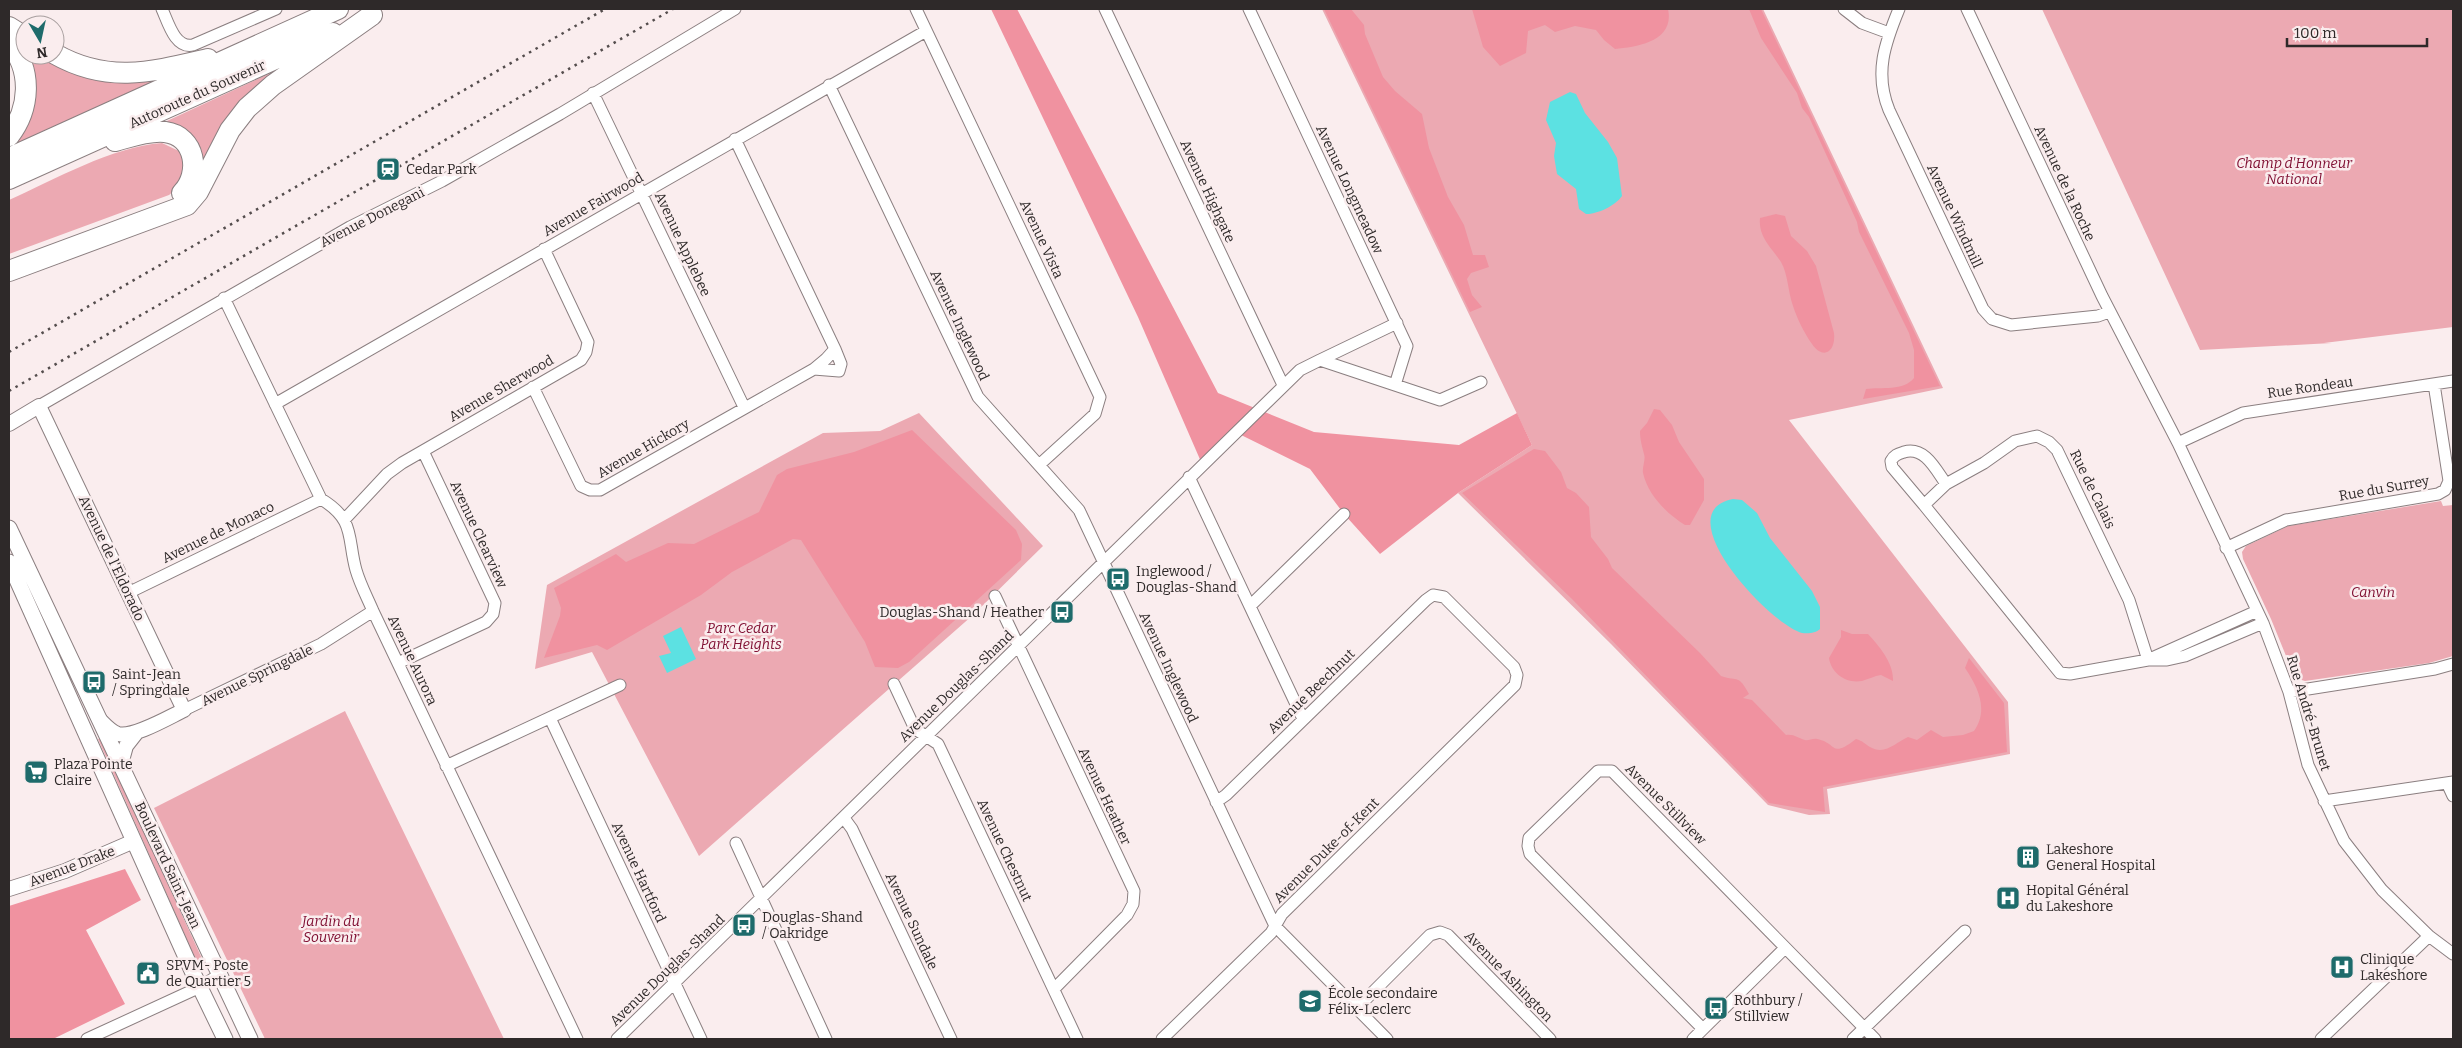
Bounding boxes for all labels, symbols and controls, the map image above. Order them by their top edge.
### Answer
north arrow [15,15,65,65]
scale bar [2287,15,2427,47]
text: 100 m [2294,24,2337,42]
text: N [35,43,49,62]
street label: Autoroute du Souvenir [126,57,268,132]
street label: Avenue Longmeadow [1312,122,1387,257]
street label: Avenue de la Roche [2030,123,2099,244]
street label: Avenue Highgate [1176,137,1239,245]
park label: Champ d'Honneur National [2236,155,2353,188]
station icon: Cedar Park [375,156,401,182]
place label: Cedar Park [406,161,477,178]
street label: Avenue Windmill [1923,162,1986,271]
street label: Avenue Fairwood [540,169,646,240]
street label: Avenue Donegani [317,184,427,251]
street label: Avenue Applebee [651,189,714,299]
street label: Avenue Vista [1016,197,1067,281]
street label: Avenue Inglewood [926,267,993,383]
street label: Avenue Sherwood [446,351,557,425]
street label: Rue Rondeau [2266,373,2354,402]
street label: Avenue Hickory [594,415,693,482]
street label: Rue de Calais [2066,447,2119,531]
street label: Rue du Surrey [2338,472,2431,505]
street label: Avenue Clearview [446,478,511,591]
street label: Avenue de l'Eldorado [75,493,148,624]
street label: Avenue de Monaco [159,498,277,567]
place label: Inglewood / Douglas-Shand [1136,563,1237,596]
bus stop icon: Inglewood / Douglas-Shand [1105,566,1131,592]
park label: Canvin [2351,584,2395,601]
bus stop icon: Douglas-Shand / Heather [1049,599,1075,625]
place label: Douglas-Shand / Heather [879,604,1044,621]
street label: Avenue Inglewood [1135,609,1202,725]
street label: Avenue Aurora [384,612,441,708]
park label: Parc Cedar Park Heights [700,620,782,653]
street label: Avenue Douglas-Shand [895,627,1017,746]
street label: Avenue Springdale [198,641,316,710]
street label: Avenue Beechnut [1264,645,1358,737]
street label: Rue André-Brunet [2283,653,2334,773]
place label: Saint-Jean / Springdale [112,666,190,699]
bus stop icon: Saint-Jean / Springdale [81,669,107,695]
street label: Avenue Heather [1075,745,1135,848]
place label: Plaza Pointe Claire [54,756,133,789]
supermarket icon: Plaza Pointe Claire [23,759,49,785]
street label: Avenue Stillview [1622,760,1710,849]
street label: Avenue Duke-of-Kent [1270,794,1383,907]
street label: Avenue Chestnut [973,796,1036,904]
street label: Boulevard Saint-Jean [131,799,204,931]
street label: Avenue Hartford [608,819,669,925]
place label: Lakeshore General Hospital [2046,841,2155,874]
street label: Avenue Drake [27,842,117,891]
building icon: Lakeshore General Hospital [2015,844,2041,870]
street label: Avenue Sundale [882,870,941,972]
place label: Hopital Général du Lakeshore [2026,882,2129,915]
hospital icon: Hopital Général du Lakeshore [1995,885,2021,911]
place label: Douglas-Shand / Oakridge [762,909,863,942]
street label: Avenue Douglas-Shand [606,911,728,1030]
bus stop icon: Douglas-Shand / Oakridge [731,912,757,938]
park label: Jardin du Souvenir [300,913,360,946]
street label: Avenue Ashington [1461,927,1556,1025]
place label: Clinique Lakeshore [2360,951,2427,984]
hospital icon: Clinique Lakeshore [2329,954,2355,980]
place label: SPVM- Poste de Quartier 5 [166,957,251,990]
public building icon: SPVM- Poste de Quartier 5 [135,960,161,986]
place label: École secondaire Félix-Leclerc [1328,984,1438,1018]
school or university icon: École secondaire Félix-Leclerc [1297,988,1323,1014]
place label: Rothbury / Stillview [1734,992,1803,1025]
bus stop icon: Rothbury / Stillview [1703,995,1729,1021]

